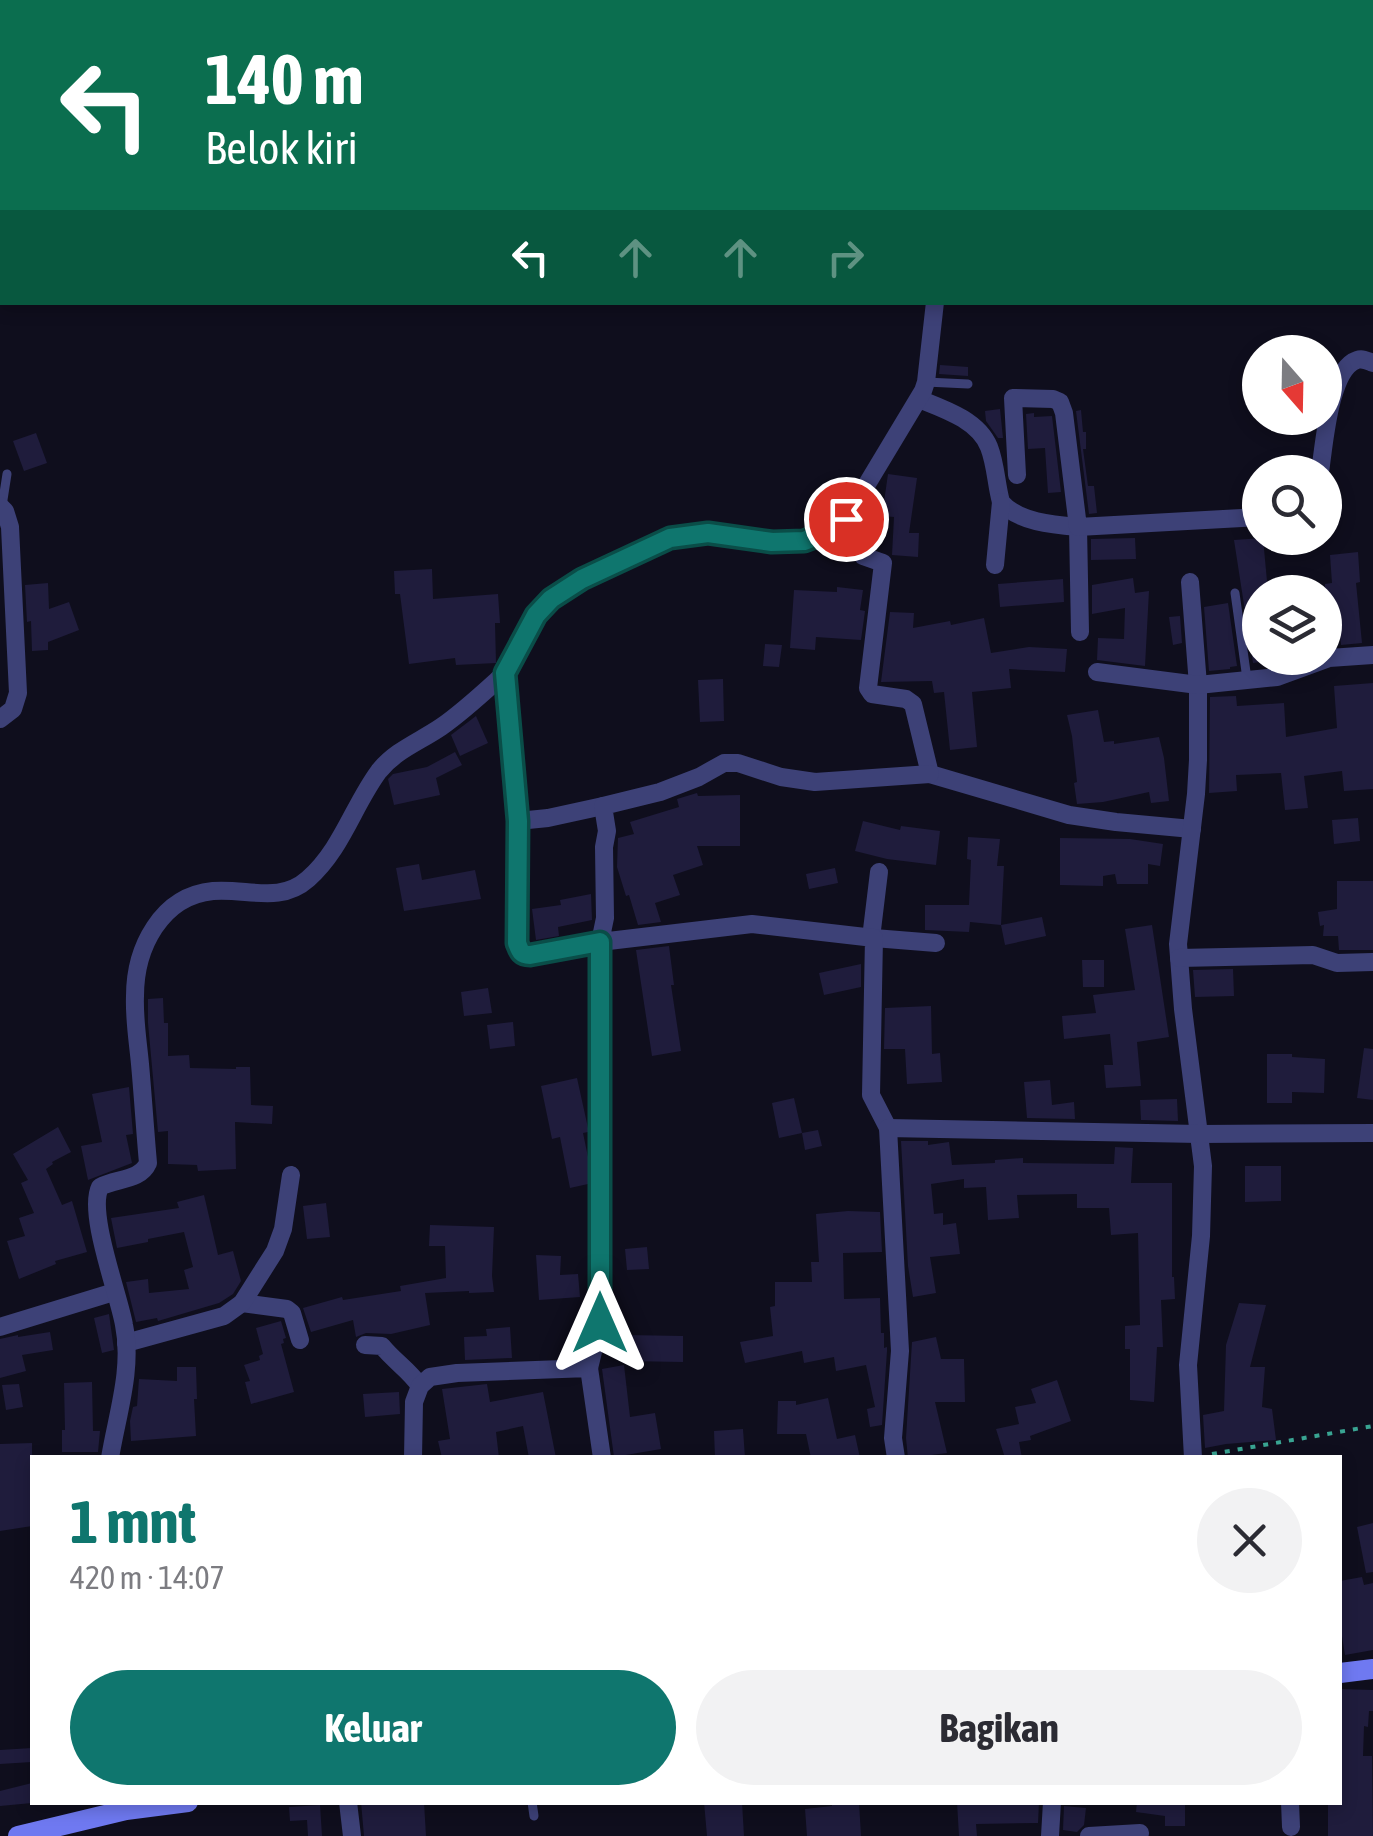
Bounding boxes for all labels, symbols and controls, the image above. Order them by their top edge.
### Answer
text: 140 m [205,39,364,119]
icon: left [40,40,170,170]
text: Belok kiri [205,122,358,174]
icon: left [503,230,558,285]
icon: ahead [608,230,663,285]
icon: ahead [713,230,768,285]
icon: right [818,230,873,285]
north arrow [1242,335,1342,435]
map controls [1242,335,1342,675]
button: search [1242,455,1342,555]
pin [804,477,889,562]
icon: arrive [819,492,874,547]
button: layers [1242,575,1342,675]
position arrow [548,1271,652,1375]
text: 1 mnt [70,1487,196,1556]
button: close [1197,1488,1302,1593]
text: 420 m · 14:07 [70,1559,225,1596]
button: Keluar [70,1670,676,1785]
button: Bagikan [696,1670,1302,1785]

